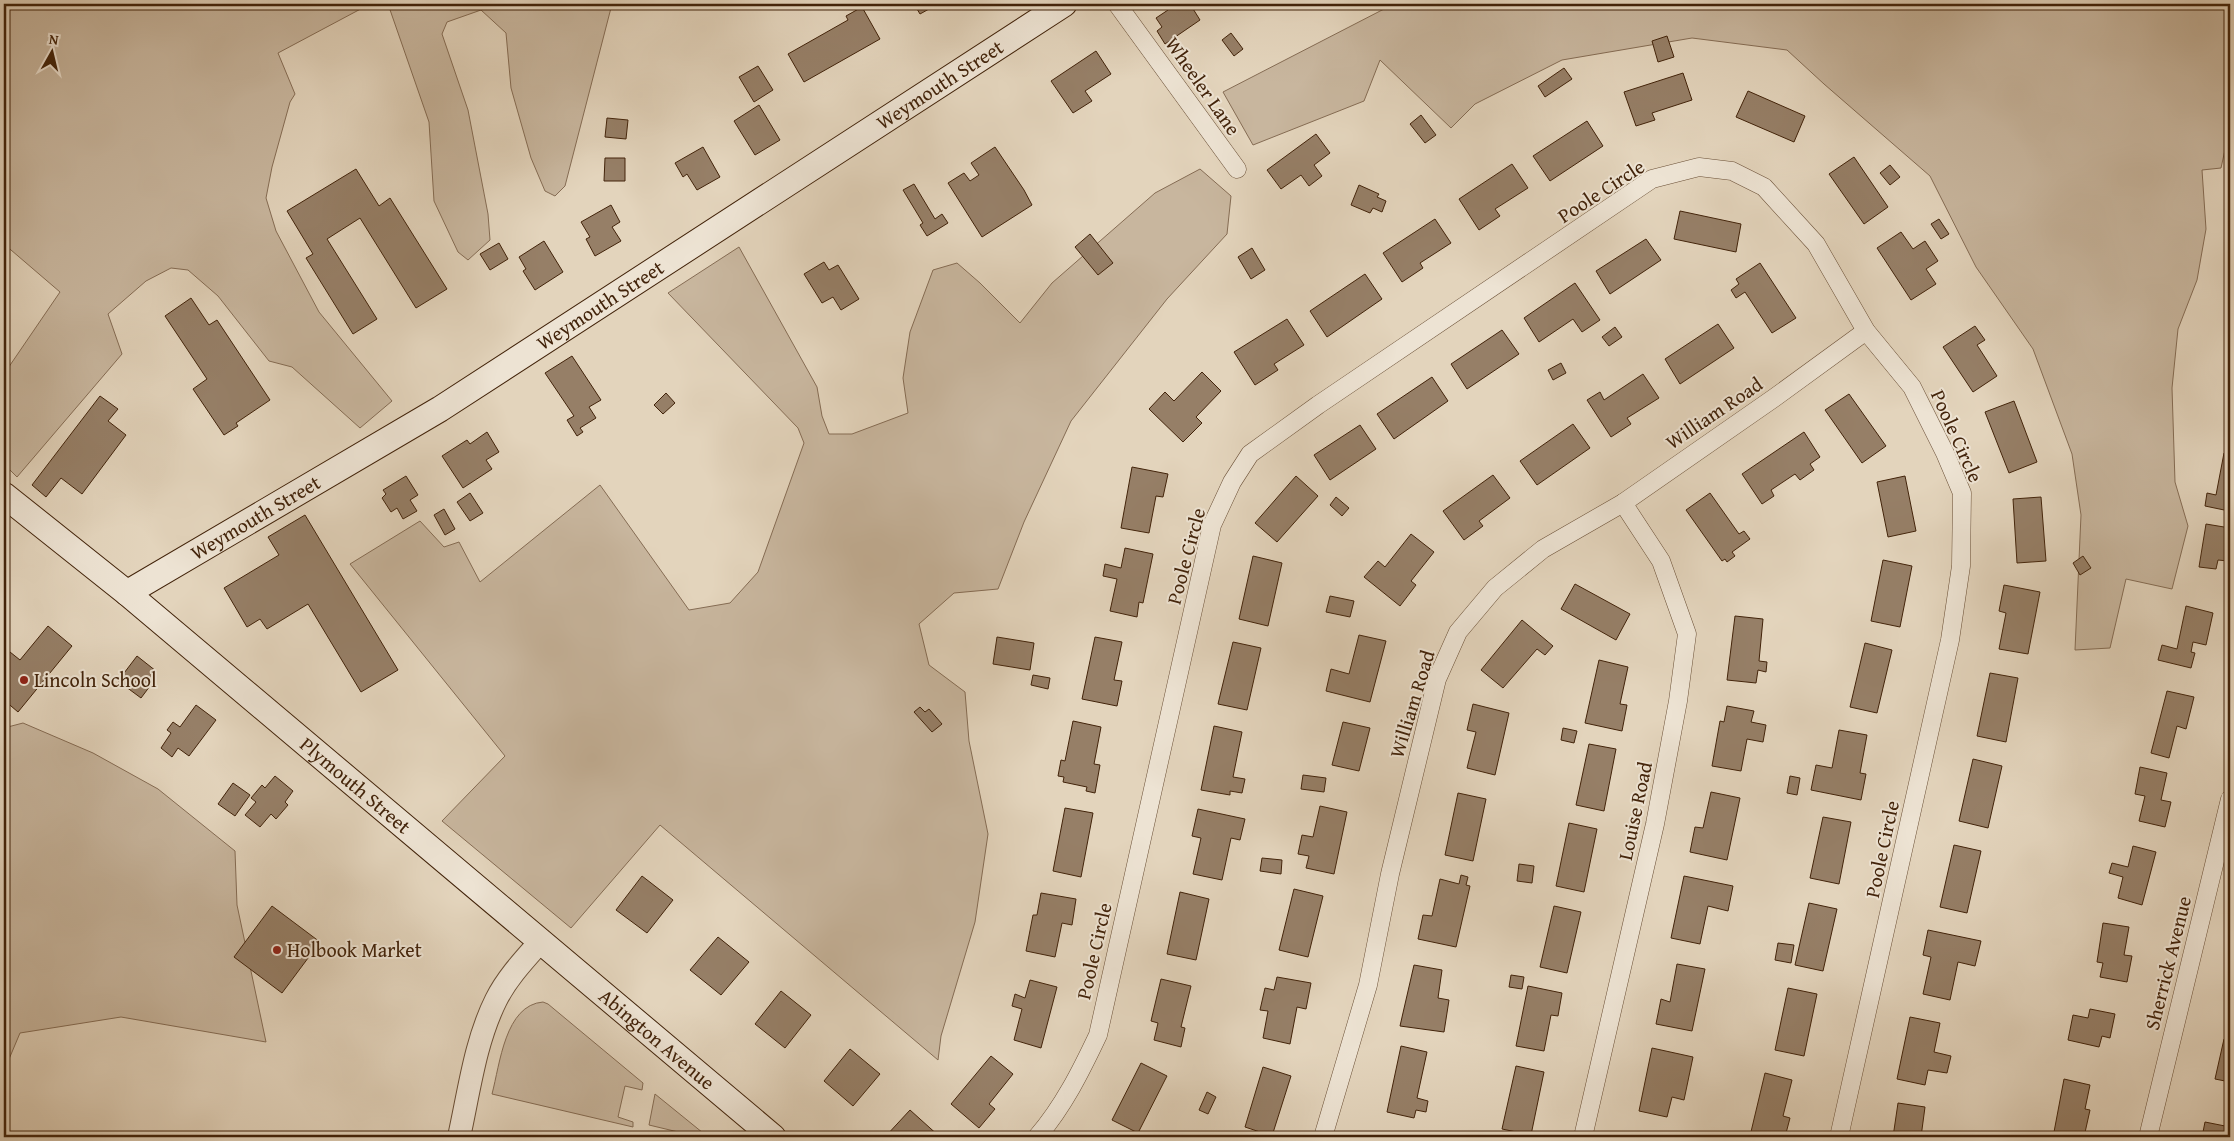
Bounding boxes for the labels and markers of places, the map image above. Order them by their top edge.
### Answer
place label: Lincoln School [34,665,157,694]
marker: Lincoln School [18,674,30,686]
place label: Holbook Market [287,935,422,964]
marker: Holbook Market [271,944,283,956]

